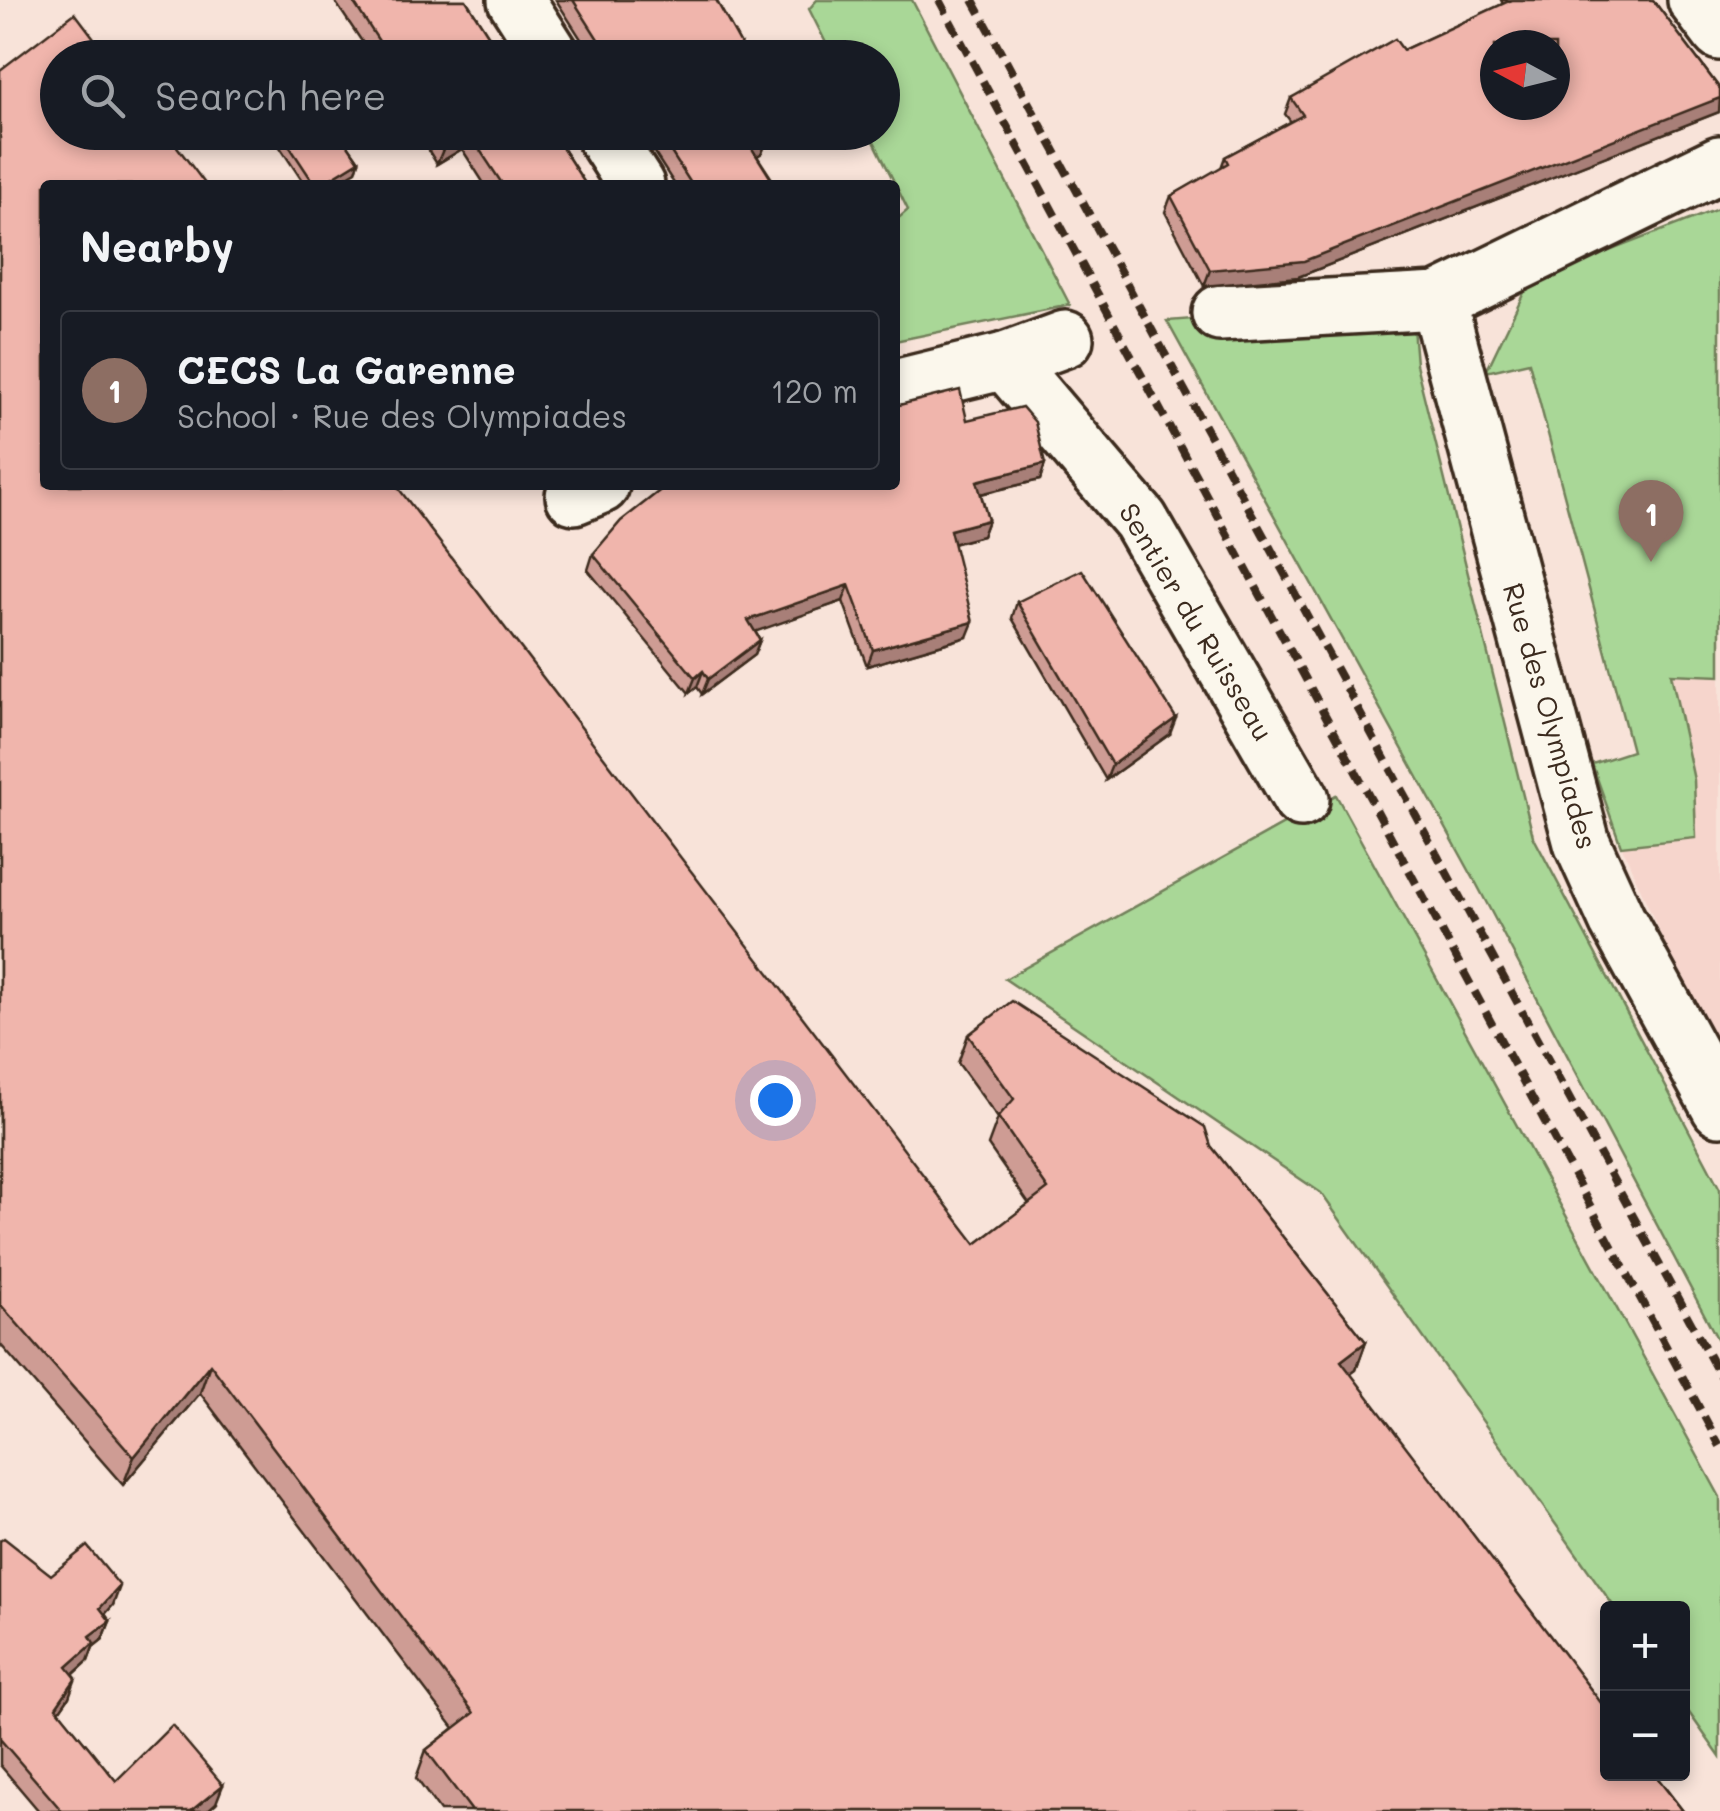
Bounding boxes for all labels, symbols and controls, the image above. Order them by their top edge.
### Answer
north arrow [1480,30,1570,120]
search box [40,40,900,150]
icon: search [75,68,130,123]
text: Search here [155,70,386,120]
text: Nearby [80,218,234,273]
text: CECS La Garenne [177,344,516,394]
text: 1 [107,369,122,411]
text: 120 m [770,369,858,411]
text: School · Rue des Olympiades [177,394,627,436]
pin: 1 [1618,480,1684,562]
street label: Sentier du Ruisseau [1112,496,1282,747]
street label: Rue des Olympiades [1496,578,1606,853]
your location [750,1075,801,1126]
map controls [1600,1601,1690,1781]
button: + [1600,1601,1690,1691]
button: − [1600,1691,1690,1781]

